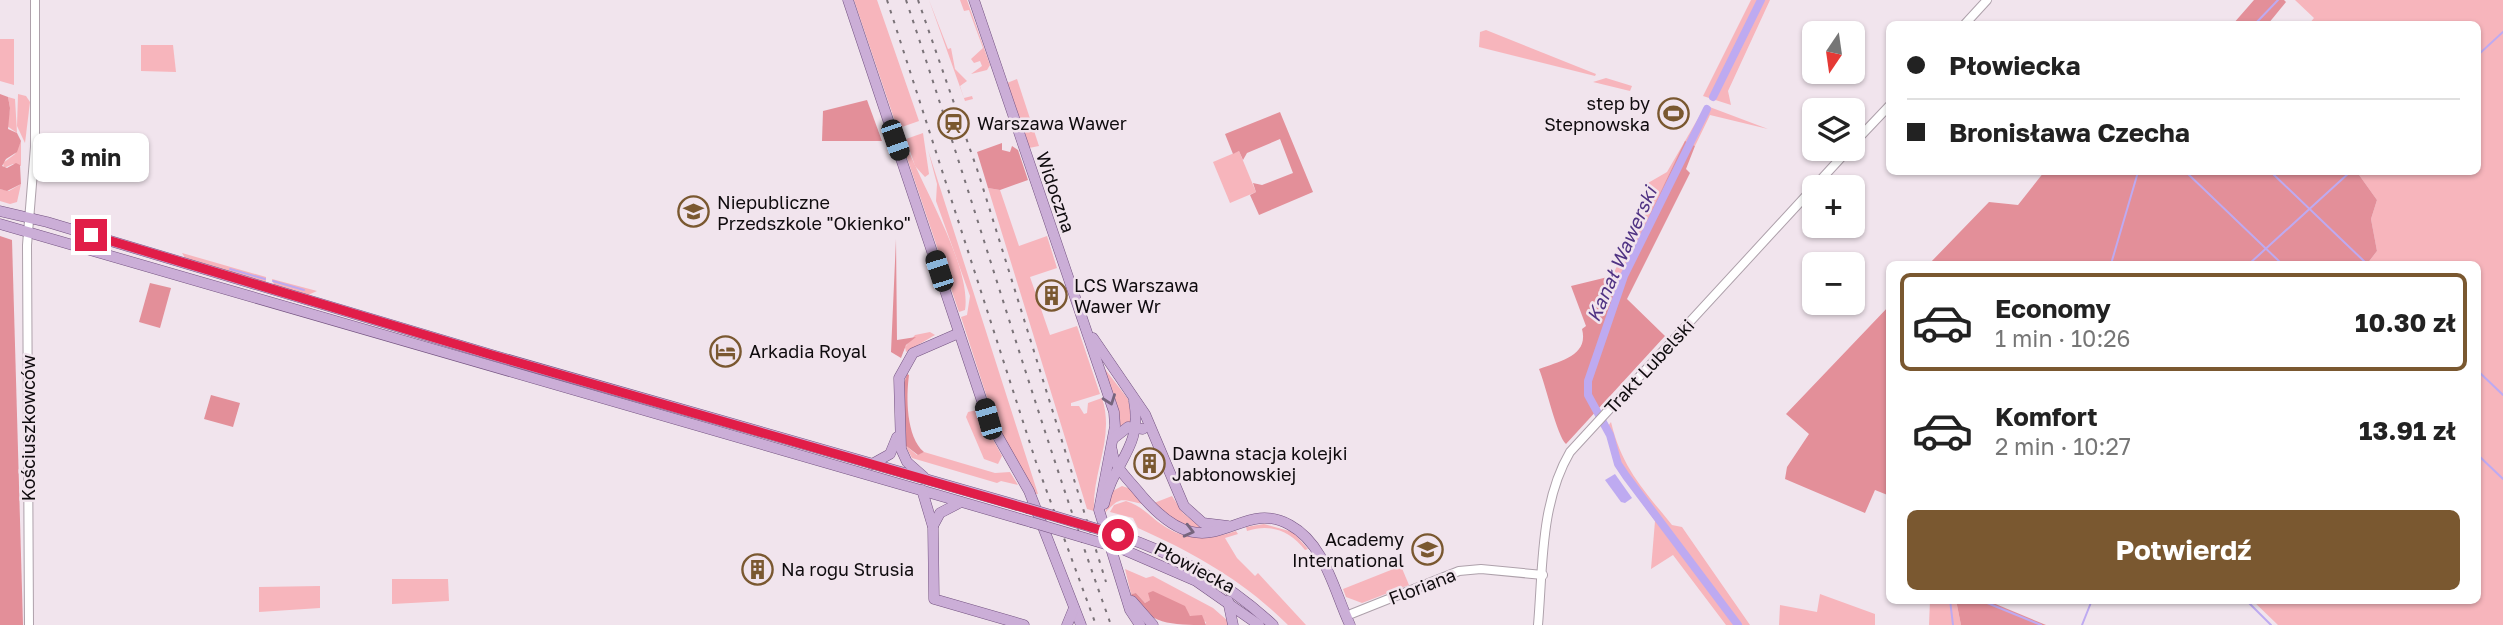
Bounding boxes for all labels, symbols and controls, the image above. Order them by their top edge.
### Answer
north arrow [1802,21,1866,84]
map controls [1802,21,1865,315]
text: Płowiecka [1949,50,2081,81]
place label: step by Stepnowska [1544,92,1650,135]
sports icon: step by Stepnowska [1656,96,1690,130]
button: layers [1802,98,1865,161]
station icon: Warszawa Wawer [937,106,971,140]
place label: Warszawa Wawer [977,112,1127,134]
car [879,117,912,163]
text: Bronisława Czecha [1949,117,2190,148]
callout: 3 min [33,134,149,182]
text: 3 min [61,143,121,171]
street label: Widoczna [1032,149,1080,235]
button: + [1802,175,1865,238]
water label: Kanał Wawerski [1581,181,1662,325]
place label: Niepubliczne Przedszkole "Okienko" [717,191,911,234]
school or university icon: Niepubliczne Przedszkole "Okienko" [677,195,711,229]
route end [75,219,107,251]
car [923,248,956,294]
button: − [1802,252,1865,315]
place label: LCS Warszawa Wawer Wr [1074,274,1199,317]
building icon: LCS Warszawa Wawer Wr [1034,278,1068,312]
icon: car [1911,291,1974,354]
text: Economy [1995,293,2111,324]
text: 10.30 zł [2355,307,2456,338]
street label: Trakt Lubelski [1600,314,1698,418]
text: 1 min · 10:26 [1995,324,2131,352]
hotel icon: Arkadia Royal [709,334,743,368]
place label: Arkadia Royal [749,340,867,362]
street label: Kościuszkowców [17,354,39,501]
one-way arrow [1102,393,1116,405]
car [973,396,1004,442]
icon: car [1911,399,1974,462]
text: Komfort [1995,401,2098,432]
text: 13.91 zł [2359,415,2456,446]
text: 2 min · 10:27 [1995,432,2131,460]
place label: Dawna stacja kolejki Jabłonowskiej [1172,442,1348,485]
building icon: Dawna stacja kolejki Jabłonowskiej [1132,446,1166,480]
button: Potwierdź [1907,510,2460,590]
route start [1102,519,1134,551]
one-way arrow [1183,523,1195,537]
place label: Academy International [1292,528,1404,571]
school or university icon: Academy International [1410,532,1444,566]
street label: Płowiecka [1151,537,1239,597]
building icon: Na rogu Strusia [741,552,775,586]
place label: Na rogu Strusia [781,558,914,580]
street label: Floriana [1385,563,1459,609]

